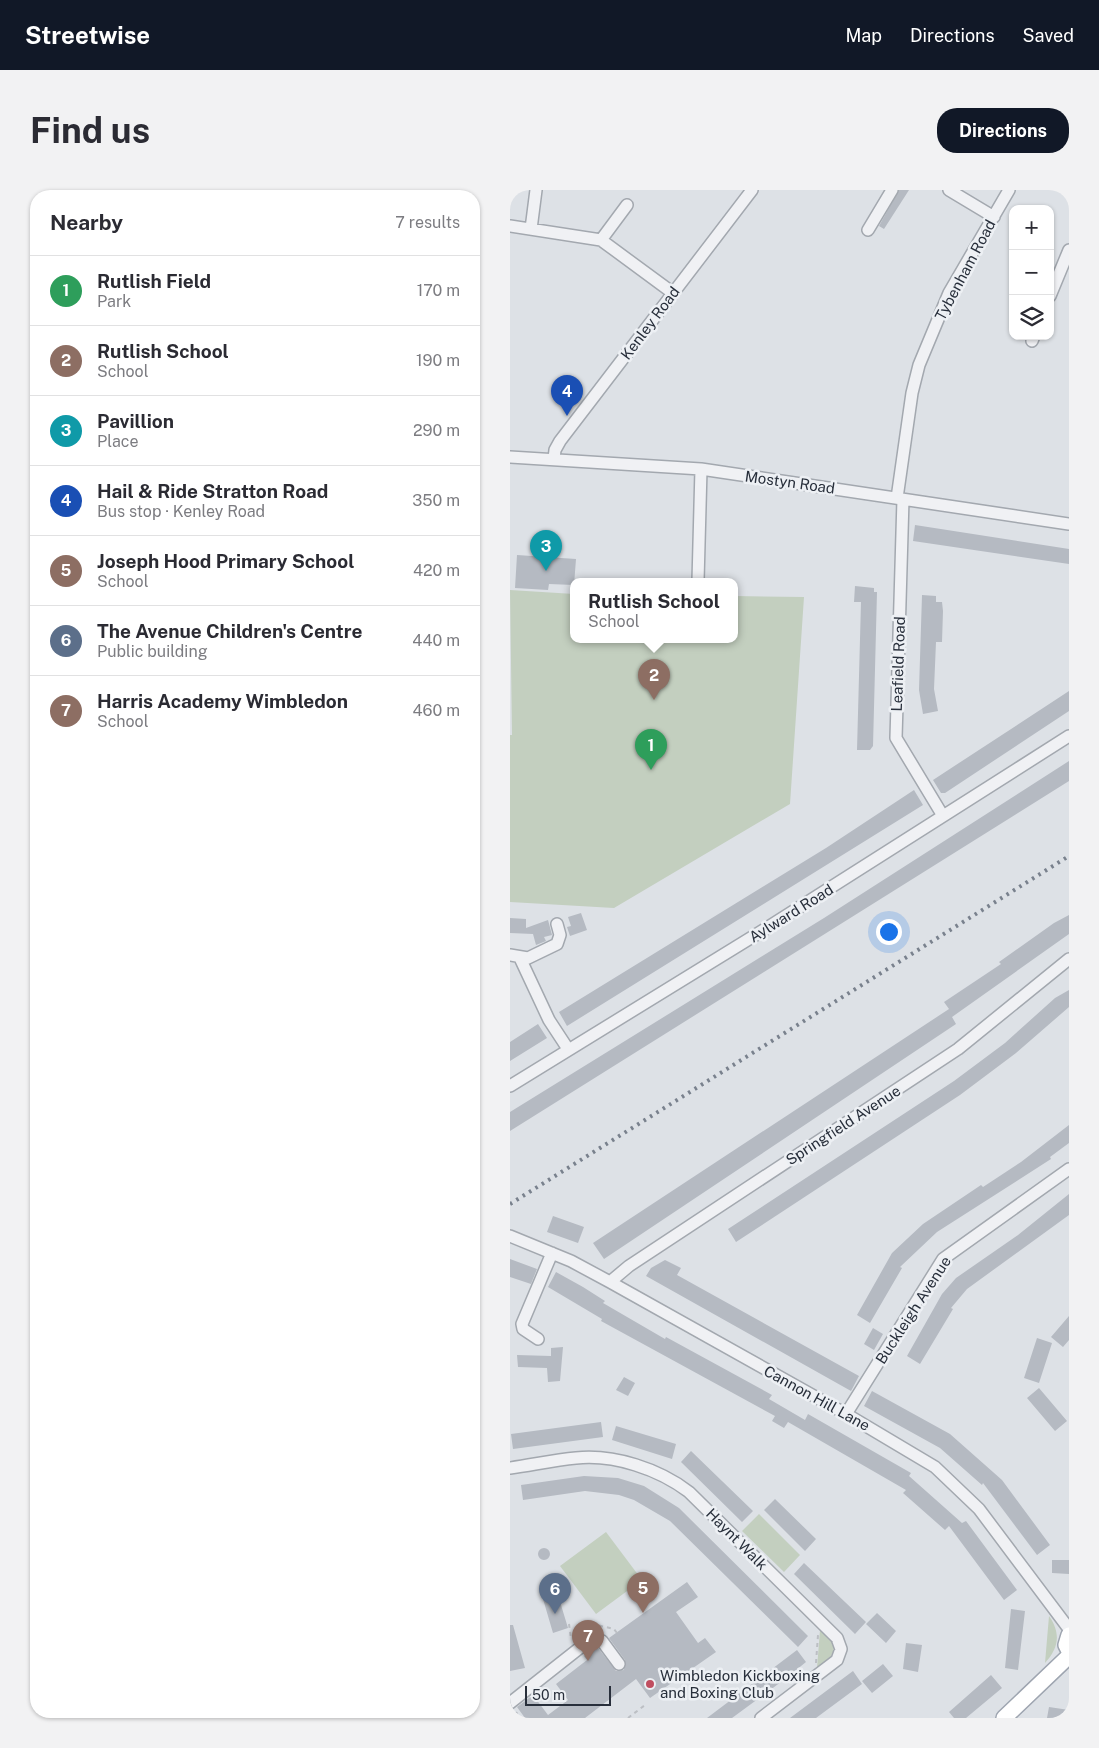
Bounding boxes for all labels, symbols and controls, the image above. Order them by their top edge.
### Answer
text: Streetwise [25,21,150,49]
text: Map [845,25,882,46]
text: Directions [910,25,995,46]
text: Saved [1023,25,1074,46]
button: Directions [937,108,1069,153]
text: Find us [30,110,150,151]
map controls [1009,205,1054,340]
button: + [1009,205,1054,250]
text: Nearby [50,210,123,235]
text: 7 results [395,213,460,232]
street label: Tybenham Road [931,217,999,323]
button: − [1009,250,1054,295]
text: Rutlish Field [97,270,211,292]
text: 1 [63,281,69,300]
text: 170 m [417,281,460,300]
street label: Kenley Road [617,283,683,363]
text: Park [97,292,131,311]
button: layers [1009,295,1054,340]
text: Rutlish School [97,340,229,362]
text: 2 [61,351,71,370]
text: 190 m [416,351,460,370]
text: School [97,362,148,381]
pin: 4 [551,375,583,416]
text: Pavillion [97,410,174,432]
text: 3 [61,421,71,440]
text: 290 m [413,421,460,440]
text: Place [97,432,139,451]
street label: Mostyn Road [744,467,836,497]
text: Hail & Ride Stratton Road [97,480,328,502]
text: 4 [61,491,71,510]
text: 350 m [412,491,460,510]
text: Bus stop · Kenley Road [97,502,265,521]
pin: 3 [530,530,562,571]
text: Joseph Hood Primary School [97,550,354,572]
text: 5 [61,561,71,580]
text: 420 m [413,561,460,580]
text: School [97,572,148,591]
popup [570,578,738,643]
text: Rutlish School [588,590,720,612]
text: School [588,612,640,631]
street label: Leafield Road [888,616,908,712]
text: The Avenue Children's Centre [97,620,362,642]
text: 6 [61,631,71,650]
text: 440 m [412,631,460,650]
text: Public building [97,642,208,661]
pin: 2 [638,659,670,700]
text: Harris Academy Wimbledon [97,690,348,712]
text: 7 [61,701,71,720]
text: 460 m [413,701,460,720]
text: School [97,712,148,731]
pin: 1 [635,729,667,770]
street label: Aylward Road [746,880,836,946]
your location [876,919,902,945]
street label: Springfield Avenue [783,1082,903,1168]
street label: Buckleigh Avenue [872,1253,954,1367]
street label: Cannon Hill Lane [761,1362,873,1434]
street label: Haynt Walk [703,1505,771,1573]
pin: 5 [627,1572,659,1613]
pin: 6 [539,1573,571,1614]
pin: 7 [572,1620,604,1661]
place label: Wimbledon Kickboxing and Boxing Club [660,1667,820,1701]
marker: Wimbledon Kickboxing and Boxing Club [644,1678,656,1690]
scale bar [525,1683,611,1706]
text: 50 m [532,1687,565,1703]

